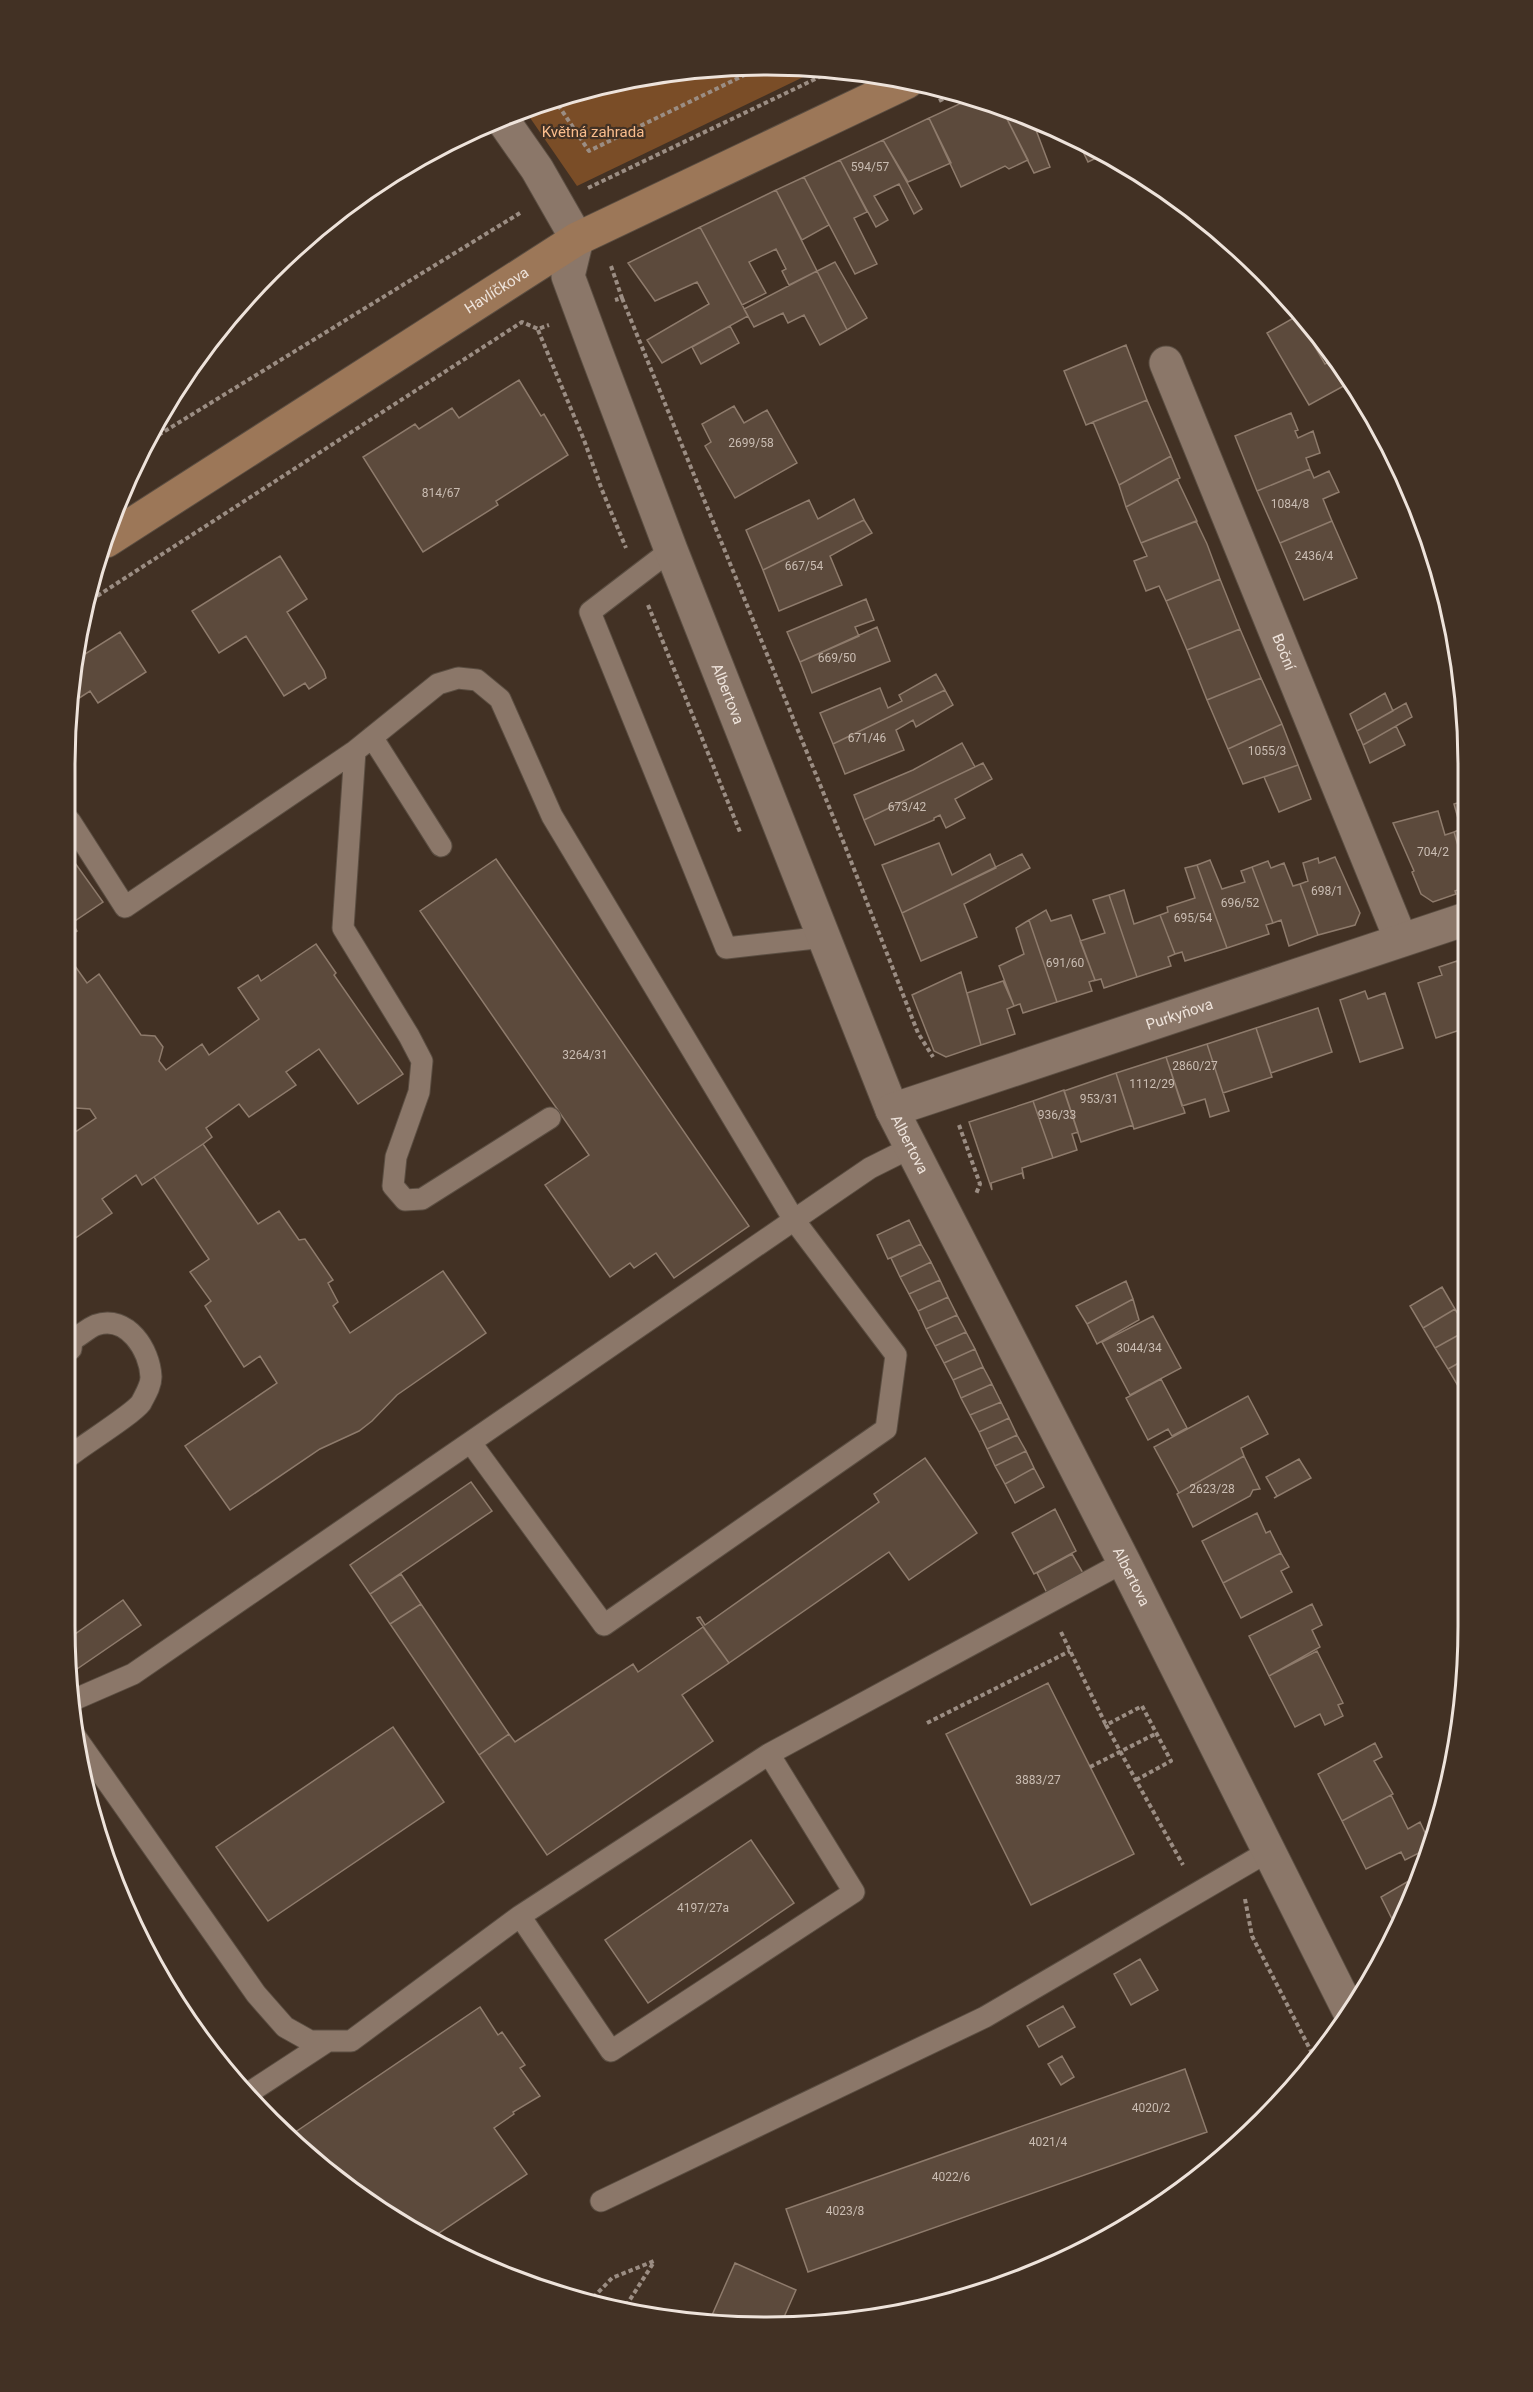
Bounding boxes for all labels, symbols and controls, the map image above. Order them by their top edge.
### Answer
park label: Květná zahrada [542,123,644,141]
house number: 594/57 [851,160,890,174]
street label: Havlíčkova [461,263,532,318]
house number: 2699/58 [728,436,774,450]
house number: 814/67 [422,486,461,500]
house number: 1084/8 [1271,497,1310,511]
house number: 2436/4 [1295,549,1334,563]
house number: 667/54 [785,559,824,573]
street label: Boční [1268,631,1300,674]
house number: 669/50 [818,651,857,665]
street label: Albertova [708,661,748,727]
house number: 671/46 [848,731,887,745]
house number: 1055/3 [1248,744,1286,758]
house number: 673/42 [888,800,927,814]
house number: 704/2 [1417,845,1449,859]
house number: 698/1 [1311,884,1343,898]
house number: 696/52 [1221,896,1260,910]
house number: 695/54 [1174,911,1213,925]
house number: 691/60 [1046,956,1085,970]
street label: Purkyňova [1144,995,1215,1034]
house number: 3264/31 [562,1048,608,1062]
house number: 2860/27 [1172,1059,1218,1073]
house number: 1112/29 [1129,1077,1175,1091]
house number: 953/31 [1080,1092,1118,1106]
house number: 936/33 [1038,1108,1076,1122]
street label: Albertova [887,1112,932,1177]
house number: 3044/34 [1116,1341,1162,1355]
house number: 2623/28 [1189,1482,1235,1496]
street label: Albertova [1109,1544,1154,1609]
house number: 3883/27 [1015,1773,1061,1787]
house number: 4197/27a [677,1901,729,1915]
house number: 4020/2 [1132,2101,1171,2115]
house number: 4021/4 [1029,2135,1068,2149]
house number: 4022/6 [932,2170,971,2184]
house number: 4023/8 [826,2204,865,2218]

